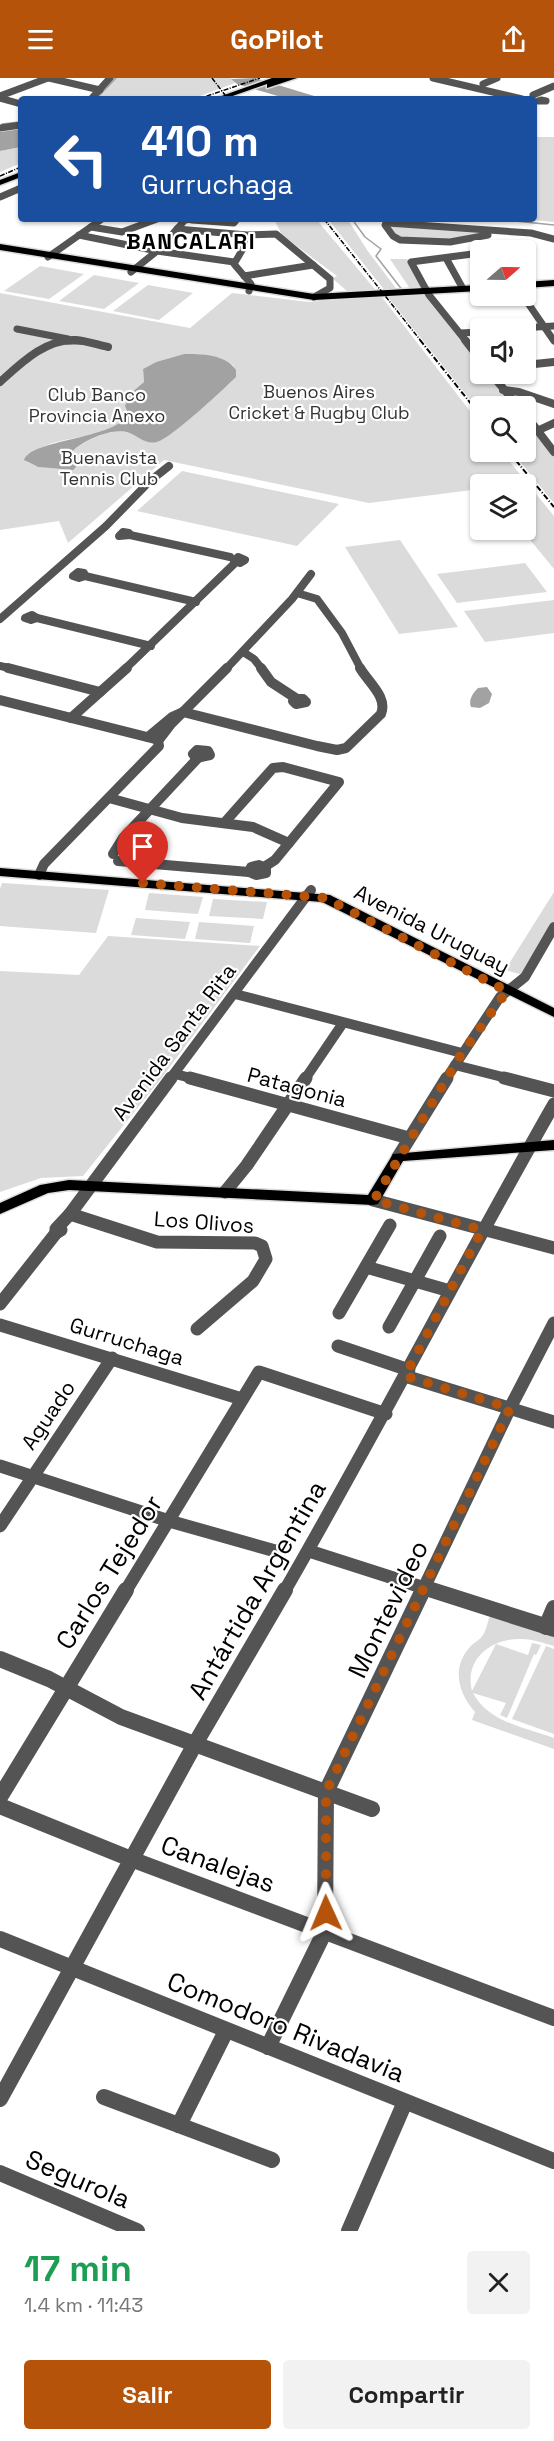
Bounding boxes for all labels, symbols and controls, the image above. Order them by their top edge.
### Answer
text: GoPilot [230,22,324,57]
icon: menu [24,23,57,56]
icon: share [497,23,530,56]
text: 410 m [141,115,259,168]
icon: left [42,120,120,198]
text: Gurruchaga [141,167,293,202]
district label: BANCALARI [126,227,256,255]
north arrow [470,240,536,306]
map controls [470,240,536,540]
button: sound [470,318,536,384]
park label: Buenos Aires Cricket & Rugby Club [228,380,410,424]
park label: Club Banco Provincia Anexo [29,383,165,427]
button: search [470,396,536,462]
park label: Buenavista Tennis Club [60,446,158,490]
button: layers [470,474,536,540]
pin [117,821,168,883]
icon: arrive [126,830,159,863]
street label: Avenida Uruguay [350,878,514,980]
street label: Avenida Santa Rita [106,958,242,1126]
street label: Patagonia [244,1061,350,1113]
street label: Los Olivos [153,1205,255,1239]
street label: Gurruchaga [67,1311,187,1371]
street label: Aguado [15,1375,81,1455]
street label: Antártida Argentina [180,1474,334,1706]
street label: Carlos Tejedor [48,1488,170,1656]
street label: Montevideo [340,1535,436,1683]
street label: Canalejas [156,1828,280,1900]
position arrow [294,1881,358,1945]
street label: Comodoro Rivadavia [162,1964,410,2090]
street label: Segurola [20,2142,136,2216]
text: 17 min [24,2246,132,2292]
button: close [467,2251,530,2314]
text: 1.4 km · 11:43 [24,2292,143,2318]
button: Salir [24,2360,271,2429]
button: Compartir [283,2360,530,2429]

